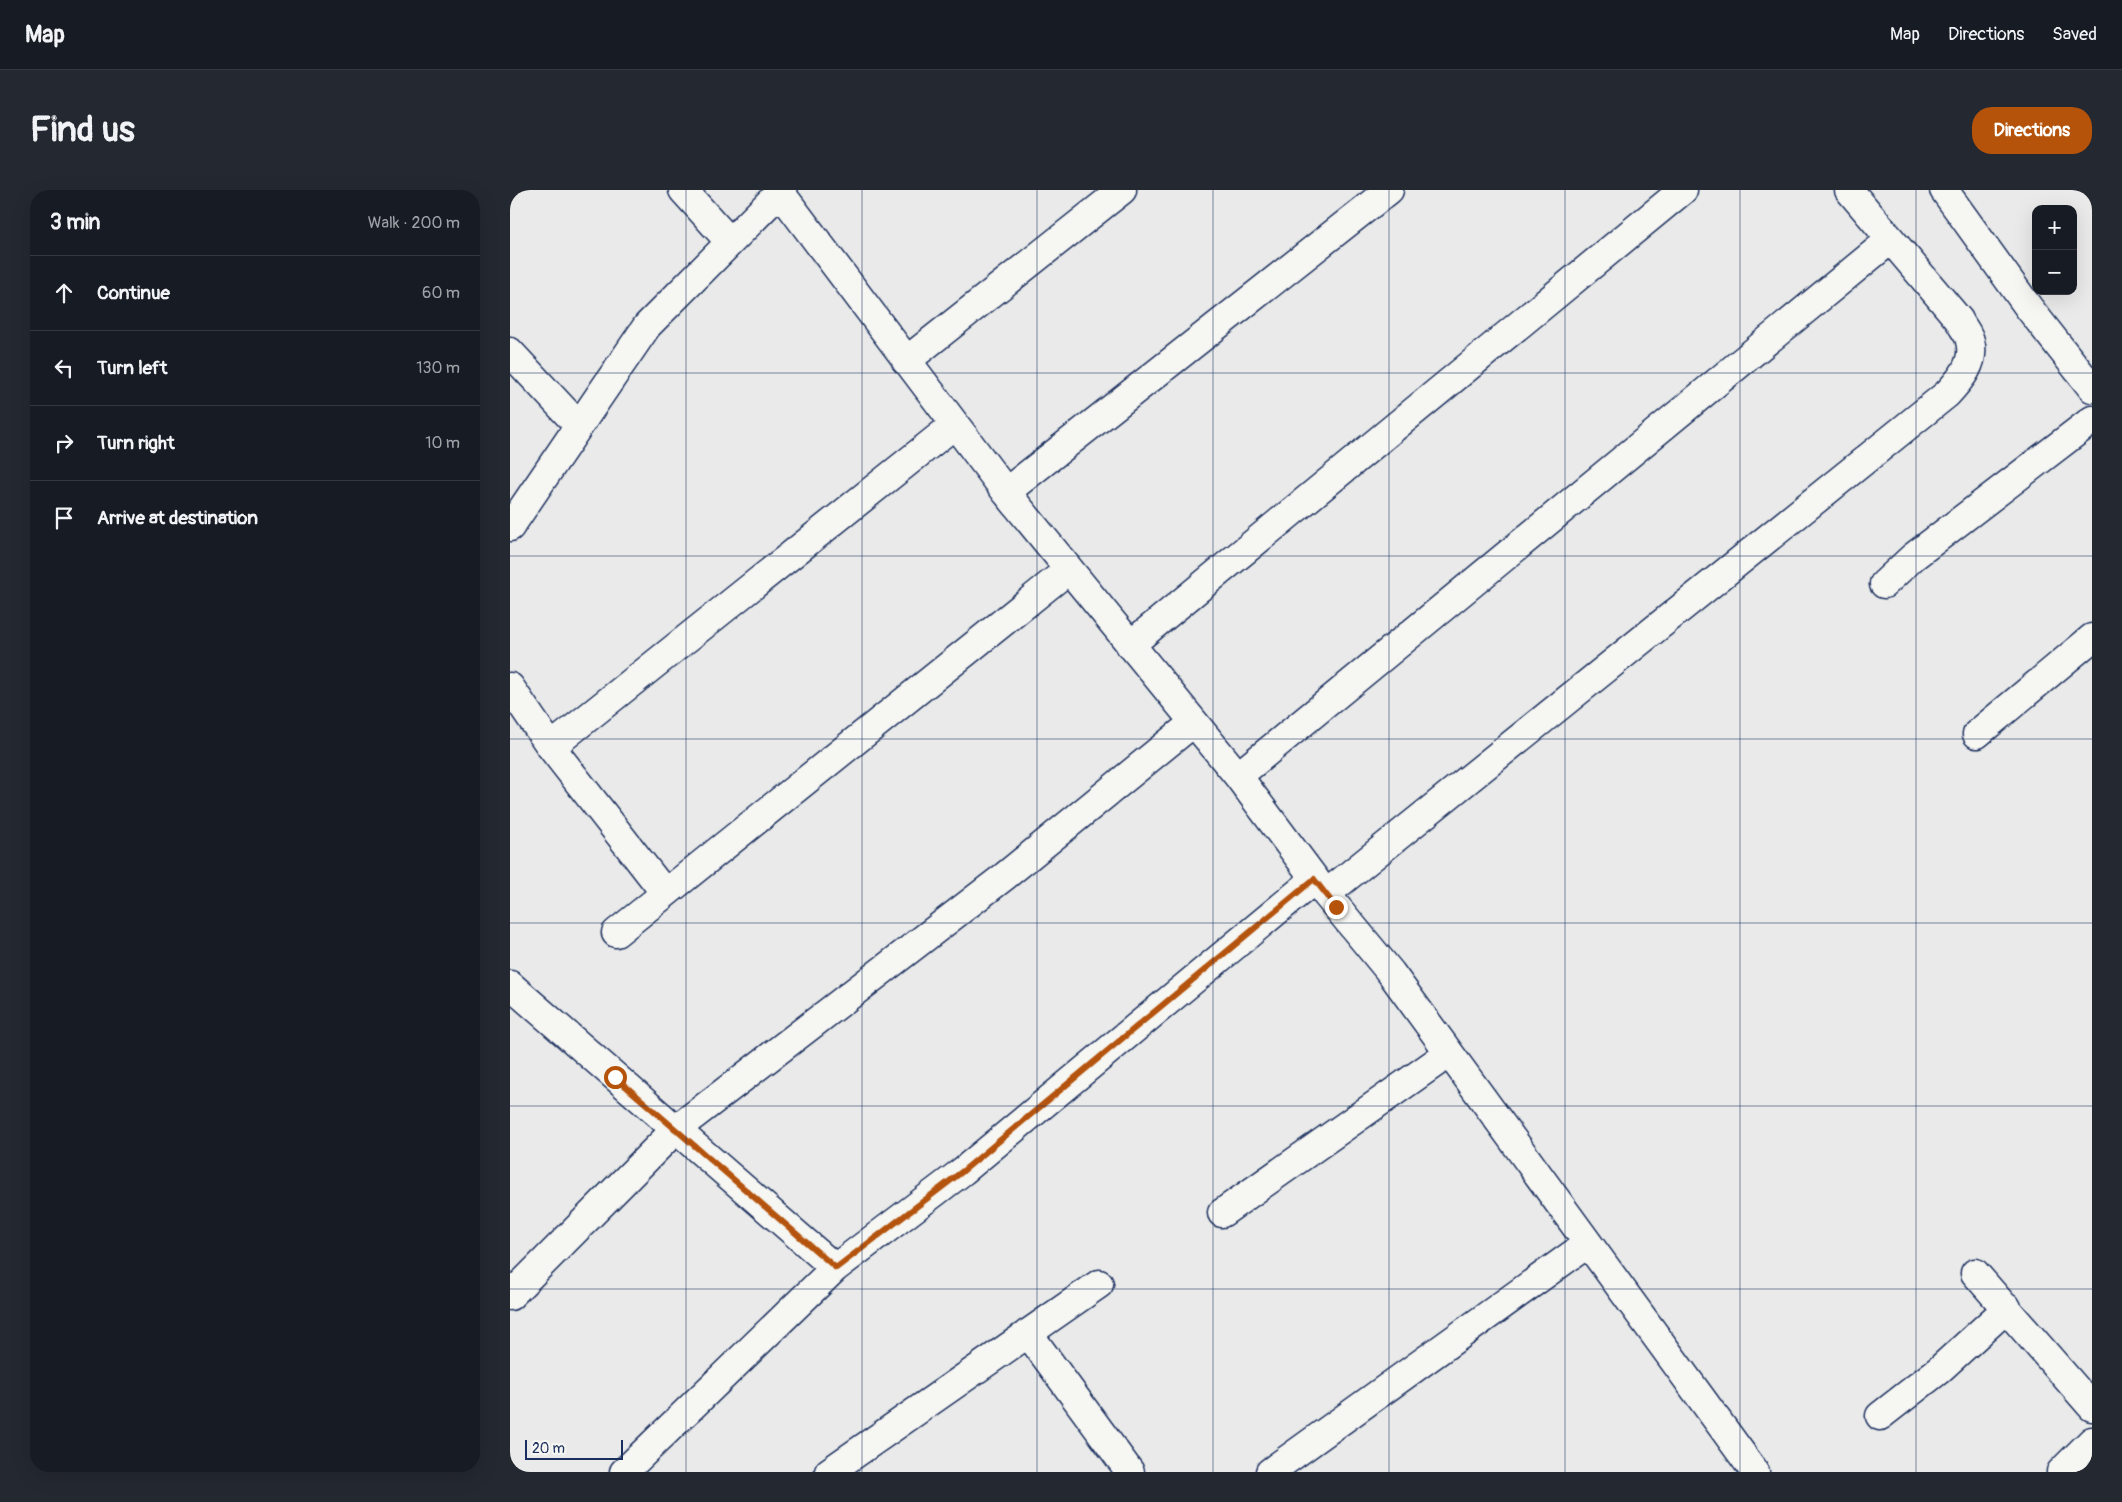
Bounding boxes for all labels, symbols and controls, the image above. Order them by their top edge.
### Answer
text: Map [25,20,65,49]
text: Map [1890,23,1920,46]
text: Directions [1948,23,2024,46]
text: Saved [2052,23,2097,46]
button: Directions [1972,107,2092,154]
text: Find us [30,108,135,152]
map controls [2032,205,2077,295]
button: + [2032,205,2077,250]
text: 3 min [50,209,100,236]
text: Walk · 200 m [368,213,460,233]
button: − [2032,250,2077,295]
icon: ahead [50,279,78,307]
text: Continue [97,281,170,305]
text: 60 m [422,283,460,303]
icon: left [50,354,78,382]
text: Turn left [97,356,167,380]
text: 130 m [416,358,460,378]
icon: right [50,429,78,457]
text: Turn right [97,431,175,455]
text: 10 m [425,433,460,453]
icon: arrive [50,504,78,532]
text: Arrive at destination [97,506,258,530]
route end [1325,896,1348,919]
route start [604,1066,627,1089]
scale bar [525,1437,622,1460]
text: 20 m [532,1440,565,1457]

